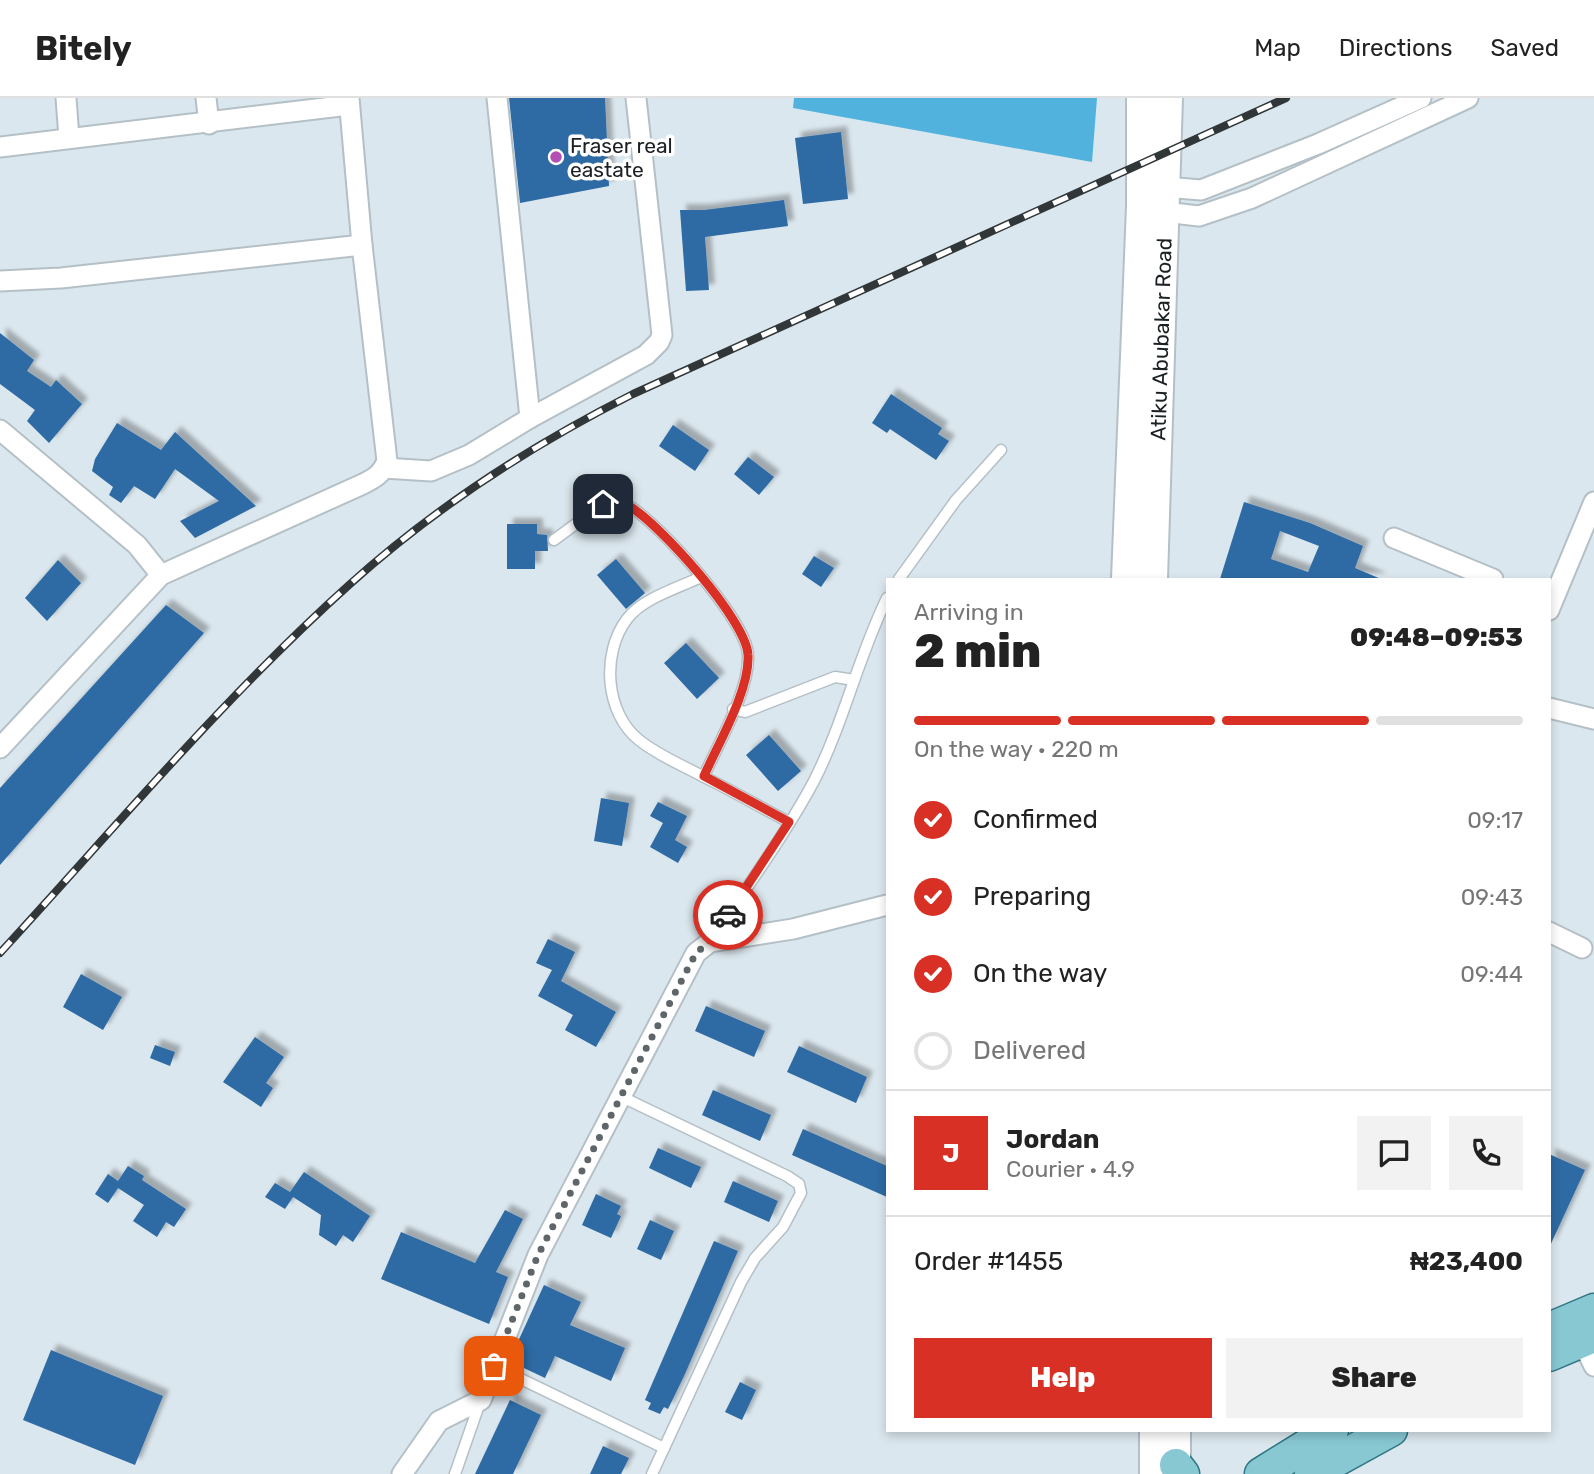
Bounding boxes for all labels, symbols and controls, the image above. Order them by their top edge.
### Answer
text: Bitely [35,29,132,68]
text: Map [1254,34,1301,62]
text: Directions [1339,34,1452,62]
text: Saved [1490,34,1559,62]
place label: Fraser real eastate [570,133,673,182]
marker: Fraser real eastate [548,149,564,165]
street label: Atiku Abubakar Road [1145,237,1176,441]
pin [573,474,633,534]
icon: home [584,485,622,523]
text: Arriving in [914,598,1024,626]
text: 09:48–09:53 [1350,622,1523,653]
text: 2 min [914,624,1041,679]
text: On the way · 220 m [914,735,1119,763]
icon: check [914,801,952,839]
text: Confirmed [973,804,1098,835]
text: 09:17 [1467,806,1523,834]
icon: check [914,878,952,916]
courier [693,880,763,950]
text: Preparing [973,881,1091,912]
text: 09:43 [1461,883,1523,911]
icon: car [709,896,747,934]
icon: check [914,955,952,993]
text: On the way [973,958,1107,989]
text: 09:44 [1460,960,1523,988]
text: Delivered [973,1035,1086,1066]
button: chat [1357,1116,1431,1190]
button: phone [1449,1116,1523,1190]
text: Jordan [1006,1124,1099,1155]
text: J [942,1138,960,1169]
text: Courier · 4.9 [1006,1155,1135,1183]
text: Order #1455 [914,1246,1063,1277]
text: ₦23,400 [1410,1246,1523,1277]
pin [464,1336,524,1396]
button: Help [914,1338,1212,1418]
button: Share [1226,1338,1523,1418]
icon: bag [475,1347,513,1385]

